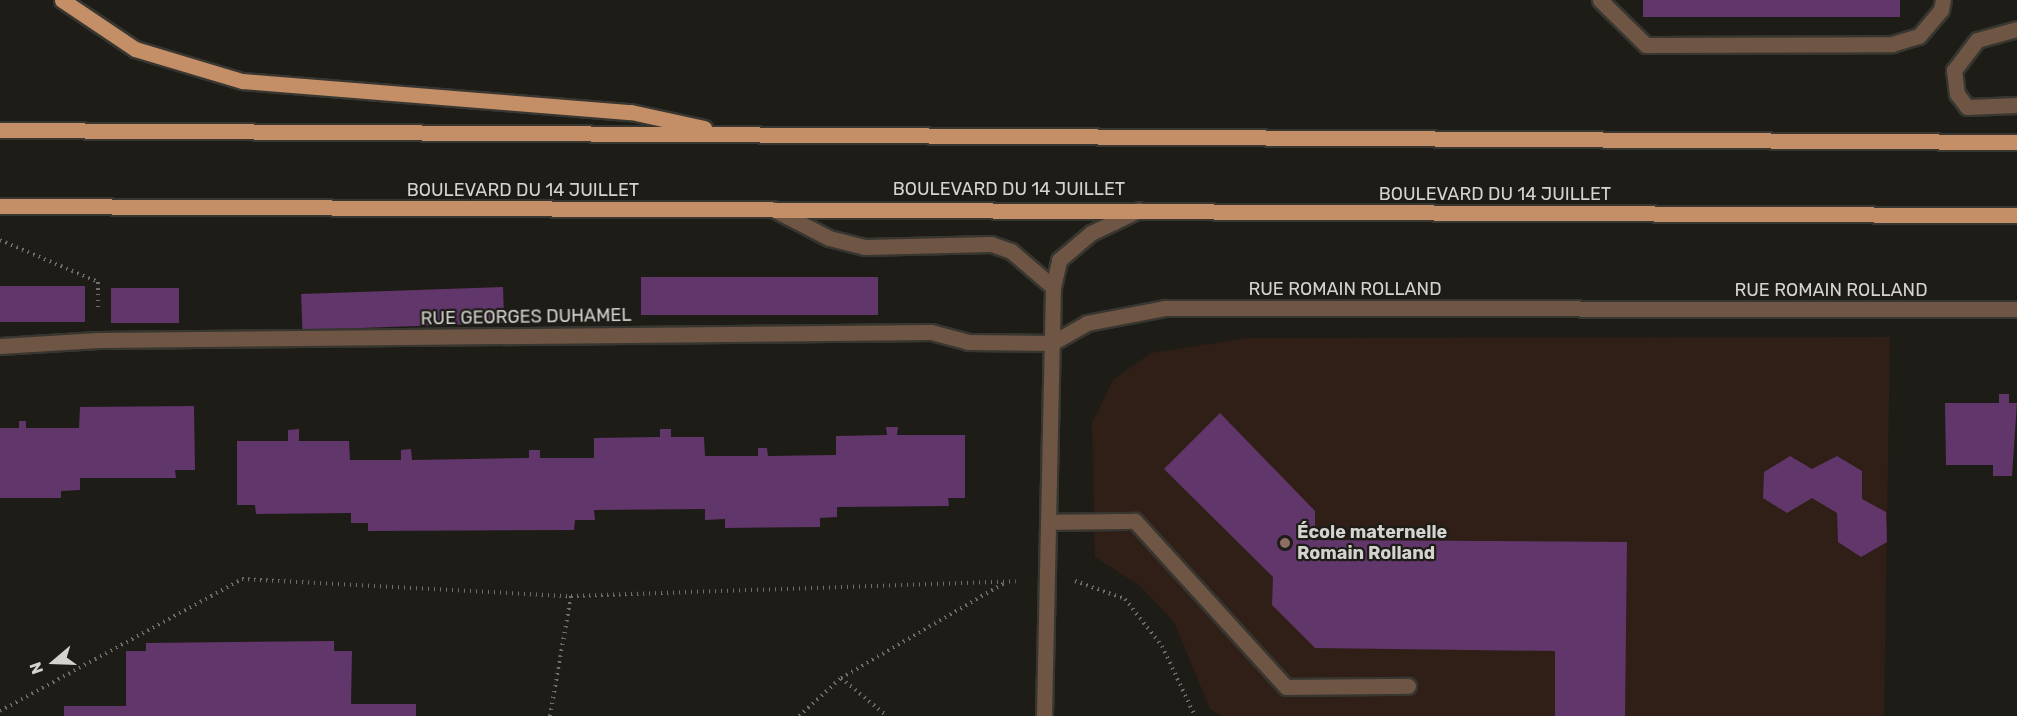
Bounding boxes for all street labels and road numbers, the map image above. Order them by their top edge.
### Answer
street label: BOULEVARD DU 14 JUILLET [893,178,1125,200]
street label: BOULEVARD DU 14 JUILLET [407,179,639,201]
street label: BOULEVARD DU 14 JUILLET [1379,183,1611,205]
street label: RUE ROMAIN ROLLAND [1248,278,1442,300]
street label: RUE ROMAIN ROLLAND [1734,279,1928,301]
street label: RUE GEORGES DUHAMEL [420,304,632,330]

